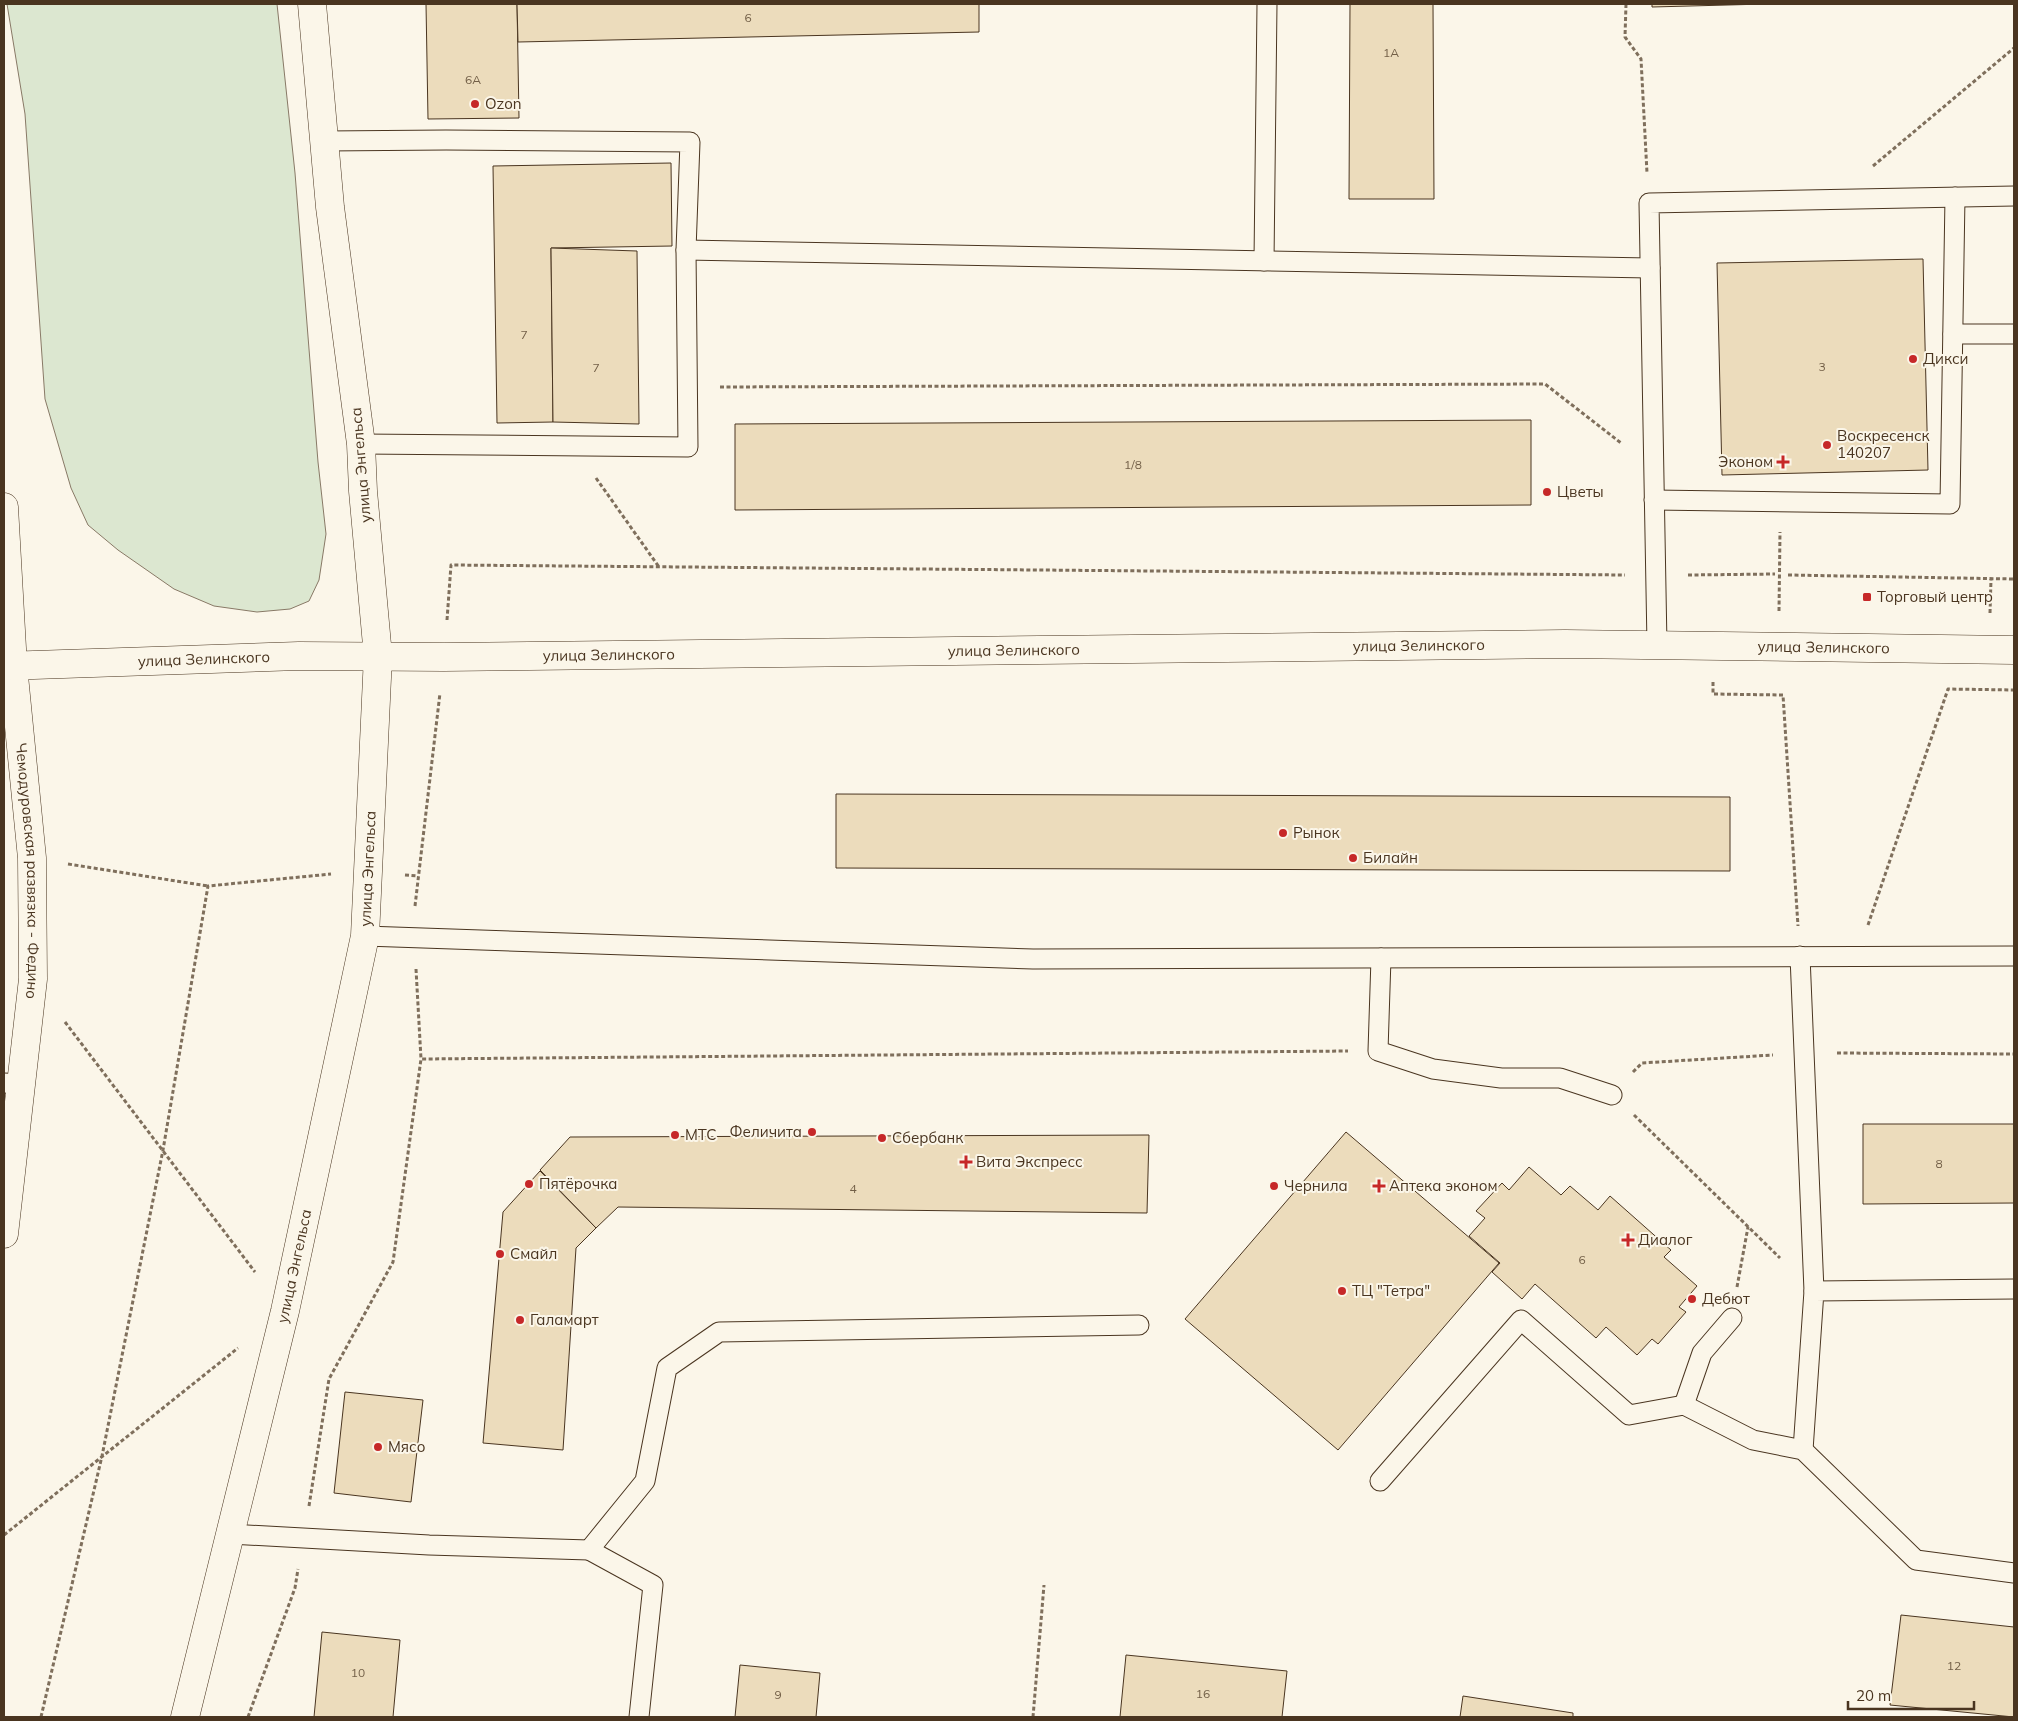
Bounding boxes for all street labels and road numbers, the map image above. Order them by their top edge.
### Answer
street label: улица Энгельса [346,407,375,524]
street label: улица Зелинского [1353,635,1485,655]
street label: улица Зелинского [1757,637,1890,657]
street label: улица Зелинского [948,640,1080,660]
street label: улица Зелинского [543,644,675,665]
street label: улица Зелинского [137,647,270,670]
street label: Чемодуровская развязка - Федино [12,742,43,1000]
street label: улица Энгельса [355,810,380,927]
street label: улица Энгельса [272,1207,315,1325]

